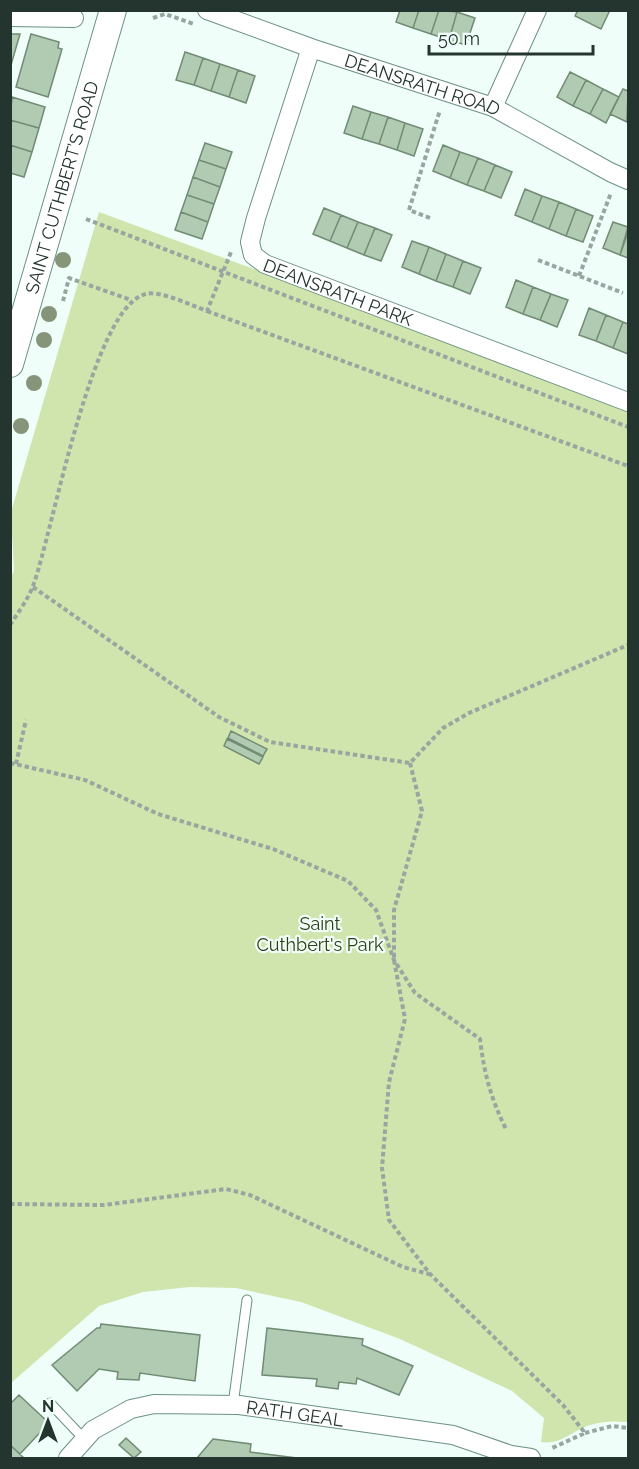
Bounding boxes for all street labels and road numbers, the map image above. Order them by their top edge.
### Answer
street label: DEANSRATH ROAD [342,49,504,120]
street label: SAINT CUTHBERT’S ROAD [21,78,102,296]
street label: DEANSRATH PARK [260,254,416,330]
street label: RATH GEAL [245,1396,345,1430]

